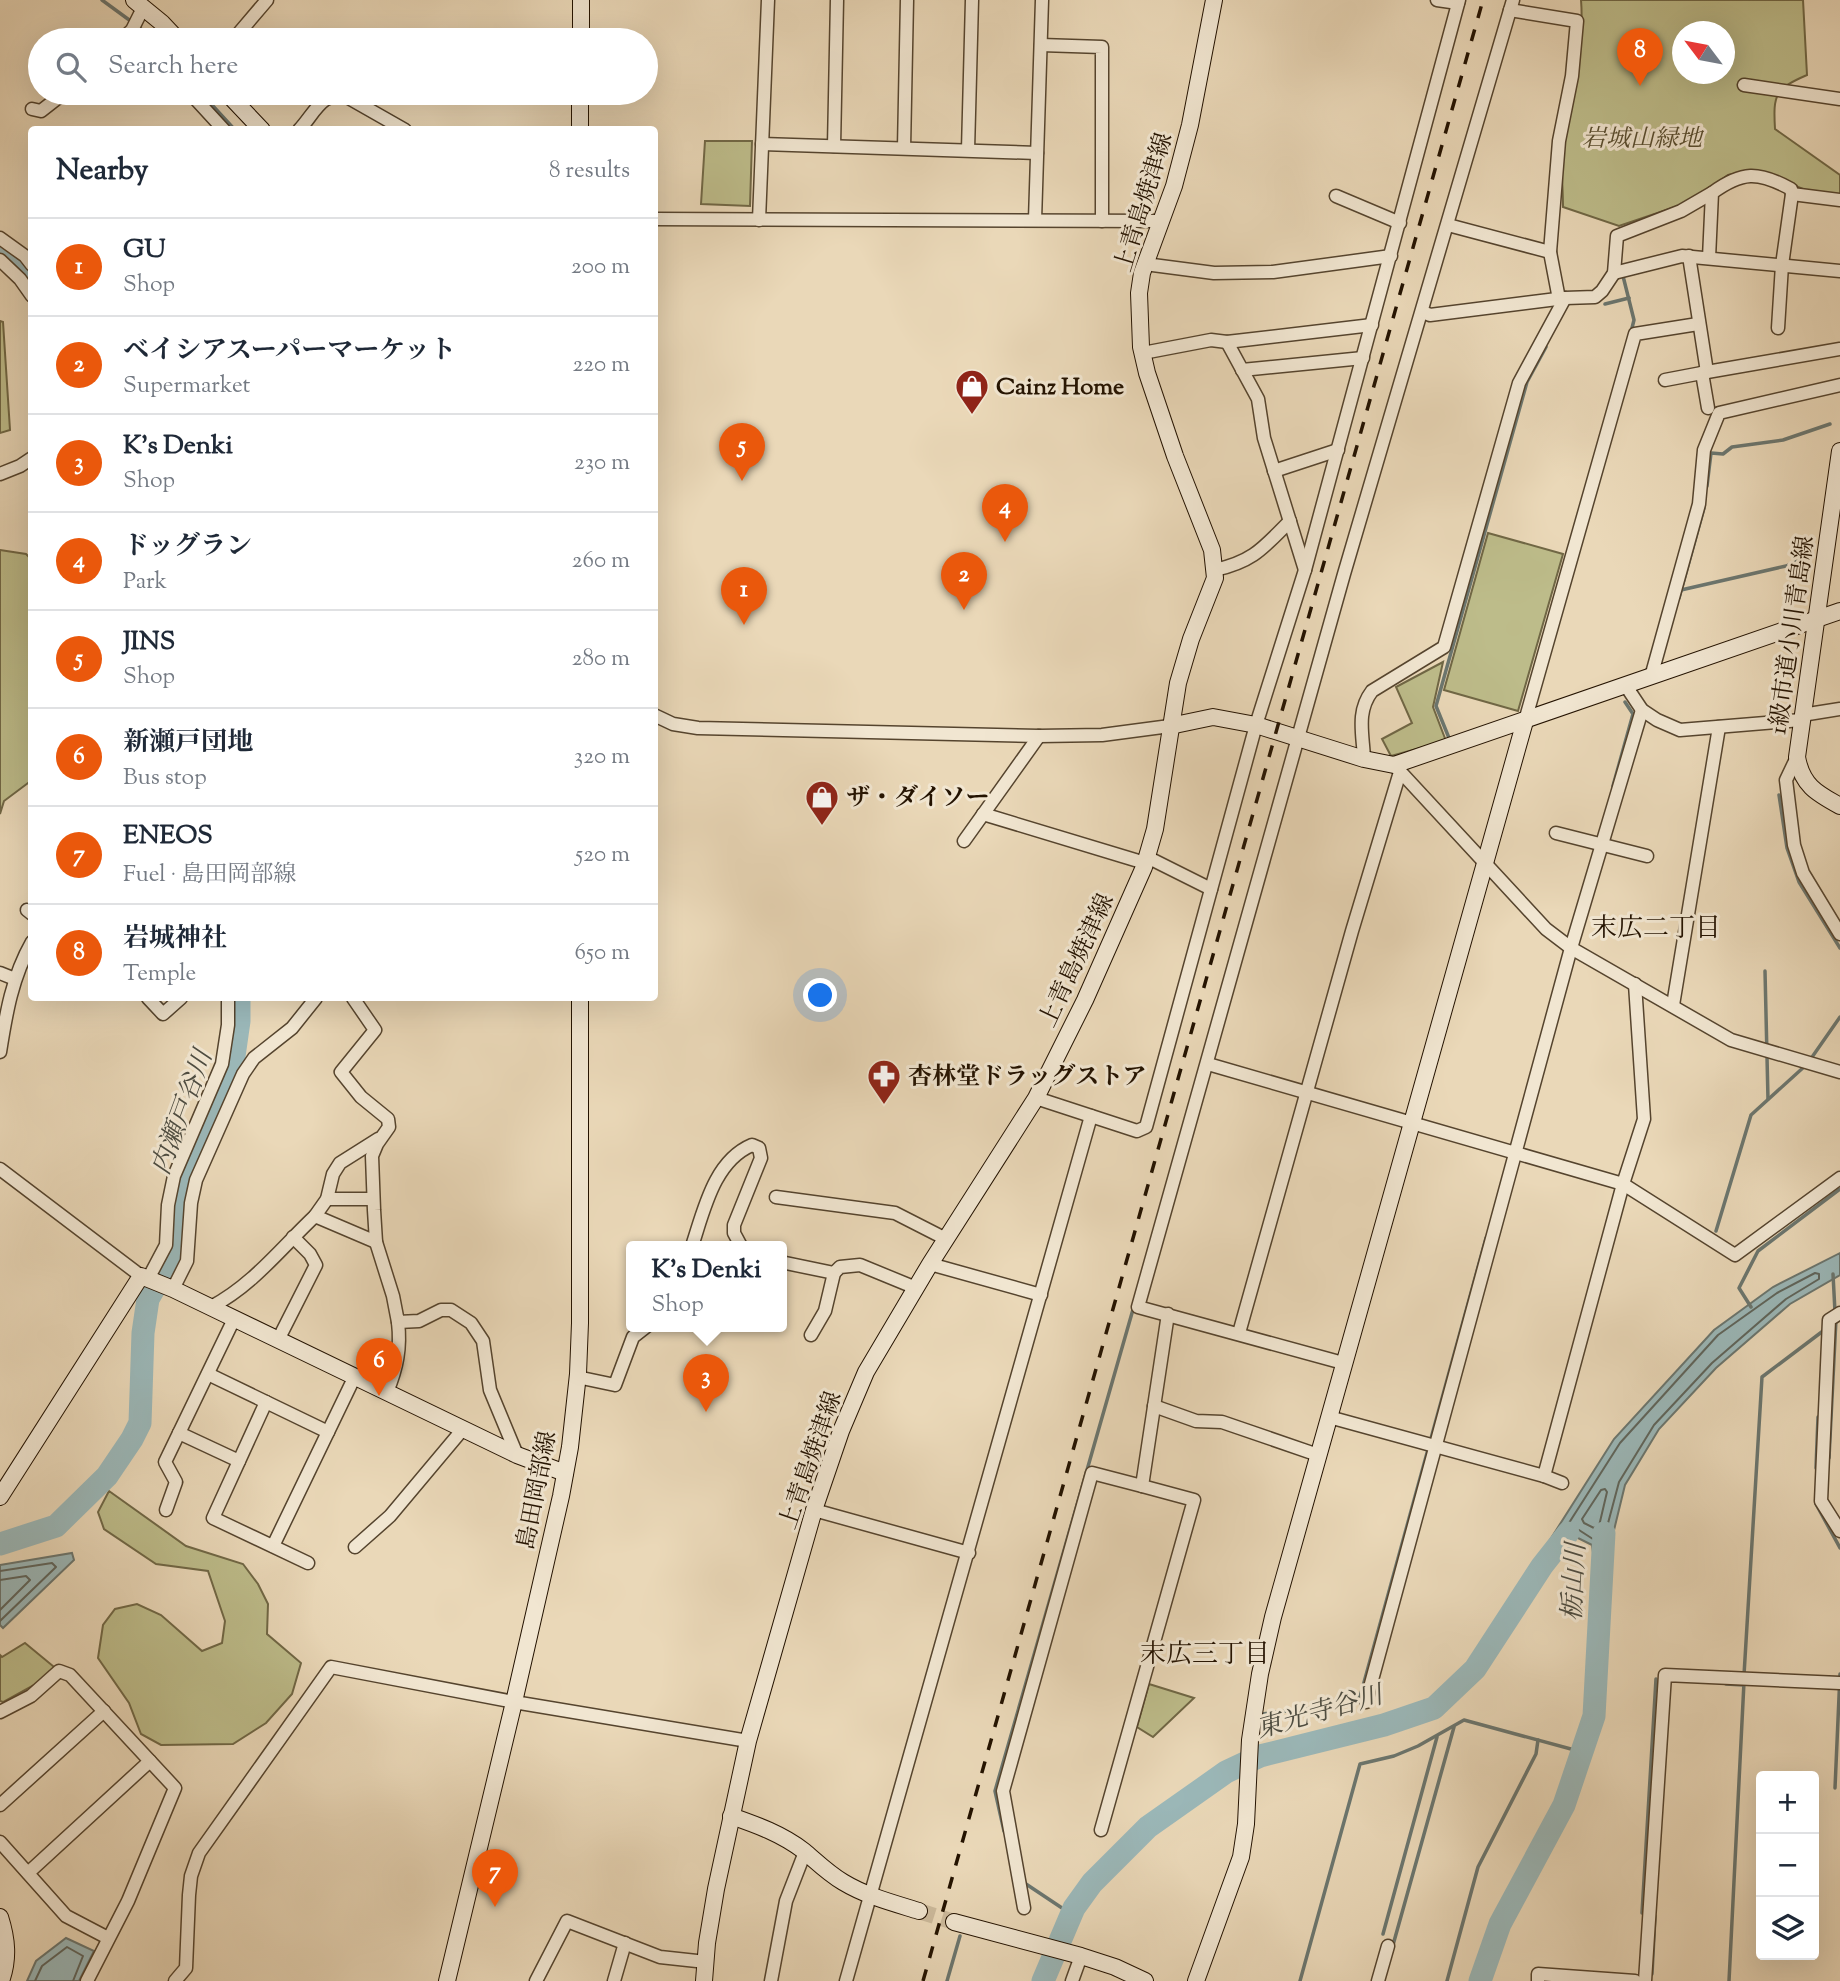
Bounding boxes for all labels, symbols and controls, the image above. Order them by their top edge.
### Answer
north arrow [1672,21,1735,84]
search box [28,28,658,105]
pin: 8 [1617,28,1663,86]
icon: search [52,48,90,86]
text: Search here [108,48,238,85]
park label: 岩城山緑地 [1582,123,1705,157]
street label: 上青島焼津線 [1108,129,1182,276]
text: Nearby [56,150,148,193]
text: 8 results [549,155,630,188]
text: GU [123,232,165,269]
text: 1 [75,251,83,284]
text: 200 m [571,251,630,284]
text: Shop [123,269,175,302]
text: ベイシアスーパーマーケット [123,333,456,370]
text: 2 [74,349,84,382]
text: 220 m [572,349,630,382]
shop icon: Cainz Home [953,367,991,416]
text: Supermarket [123,370,250,403]
place label: Cainz Home [996,371,1124,405]
pin: 5 [719,423,765,481]
text: K's Denki [123,428,233,465]
text: 3 [74,447,84,480]
text: 230 m [574,447,630,480]
text: Shop [123,465,175,498]
pin: 4 [982,484,1028,542]
text: ドッグラン [123,529,252,566]
street label: 1級市道小川青島線 [1762,534,1824,737]
text: 4 [73,545,85,578]
text: 260 m [572,545,630,578]
pin: 2 [941,552,987,610]
text: Park [123,566,167,599]
pin: 1 [721,567,767,625]
text: JINS [123,624,175,661]
text: 5 [75,643,83,676]
text: 280 m [572,643,630,676]
text: Shop [123,661,175,694]
text: 新瀬戸団地 [123,725,253,762]
text: 6 [73,741,85,774]
text: 320 m [574,741,630,774]
text: Bus stop [123,762,207,795]
shop icon: ザ・ダイソー [803,778,841,827]
place label: ザ・ダイソー [846,782,990,816]
text: ENEOS [123,818,213,855]
text: 7 [73,839,85,872]
text: 520 m [575,839,630,872]
text: Fuel · 島田岡部線 [123,859,296,892]
street label: 上青島焼津線 [1032,888,1124,1033]
district label: 末広二丁目 [1591,911,1721,948]
text: 岩城神社 [123,921,227,958]
text: 8 [73,937,85,970]
text: 650 m [575,937,630,970]
text: Temple [123,958,196,991]
your location [803,978,837,1012]
water label: 内瀬戸谷川 [144,1043,224,1180]
pharmacy icon: 杏林堂ドラッグストア [865,1057,903,1106]
place label: 杏林堂ドラッグストア [908,1061,1147,1095]
popup [626,1241,787,1332]
text: K's Denki [652,1252,761,1289]
text: Shop [652,1289,704,1322]
pin: 6 [356,1338,402,1396]
pin: 3 [683,1354,729,1412]
street label: 上青島焼津線 [772,1387,851,1534]
street label: 島田岡部線 [510,1428,566,1553]
water label: 栃山川 [1555,1539,1596,1622]
district label: 末広三丁目 [1140,1637,1270,1674]
water label: 東光寺谷川 [1252,1677,1390,1749]
map controls [1756,1771,1819,1960]
button: + [1756,1771,1819,1834]
button: − [1756,1834,1819,1897]
pin: 7 [472,1849,518,1907]
button: layers [1756,1897,1819,1960]

